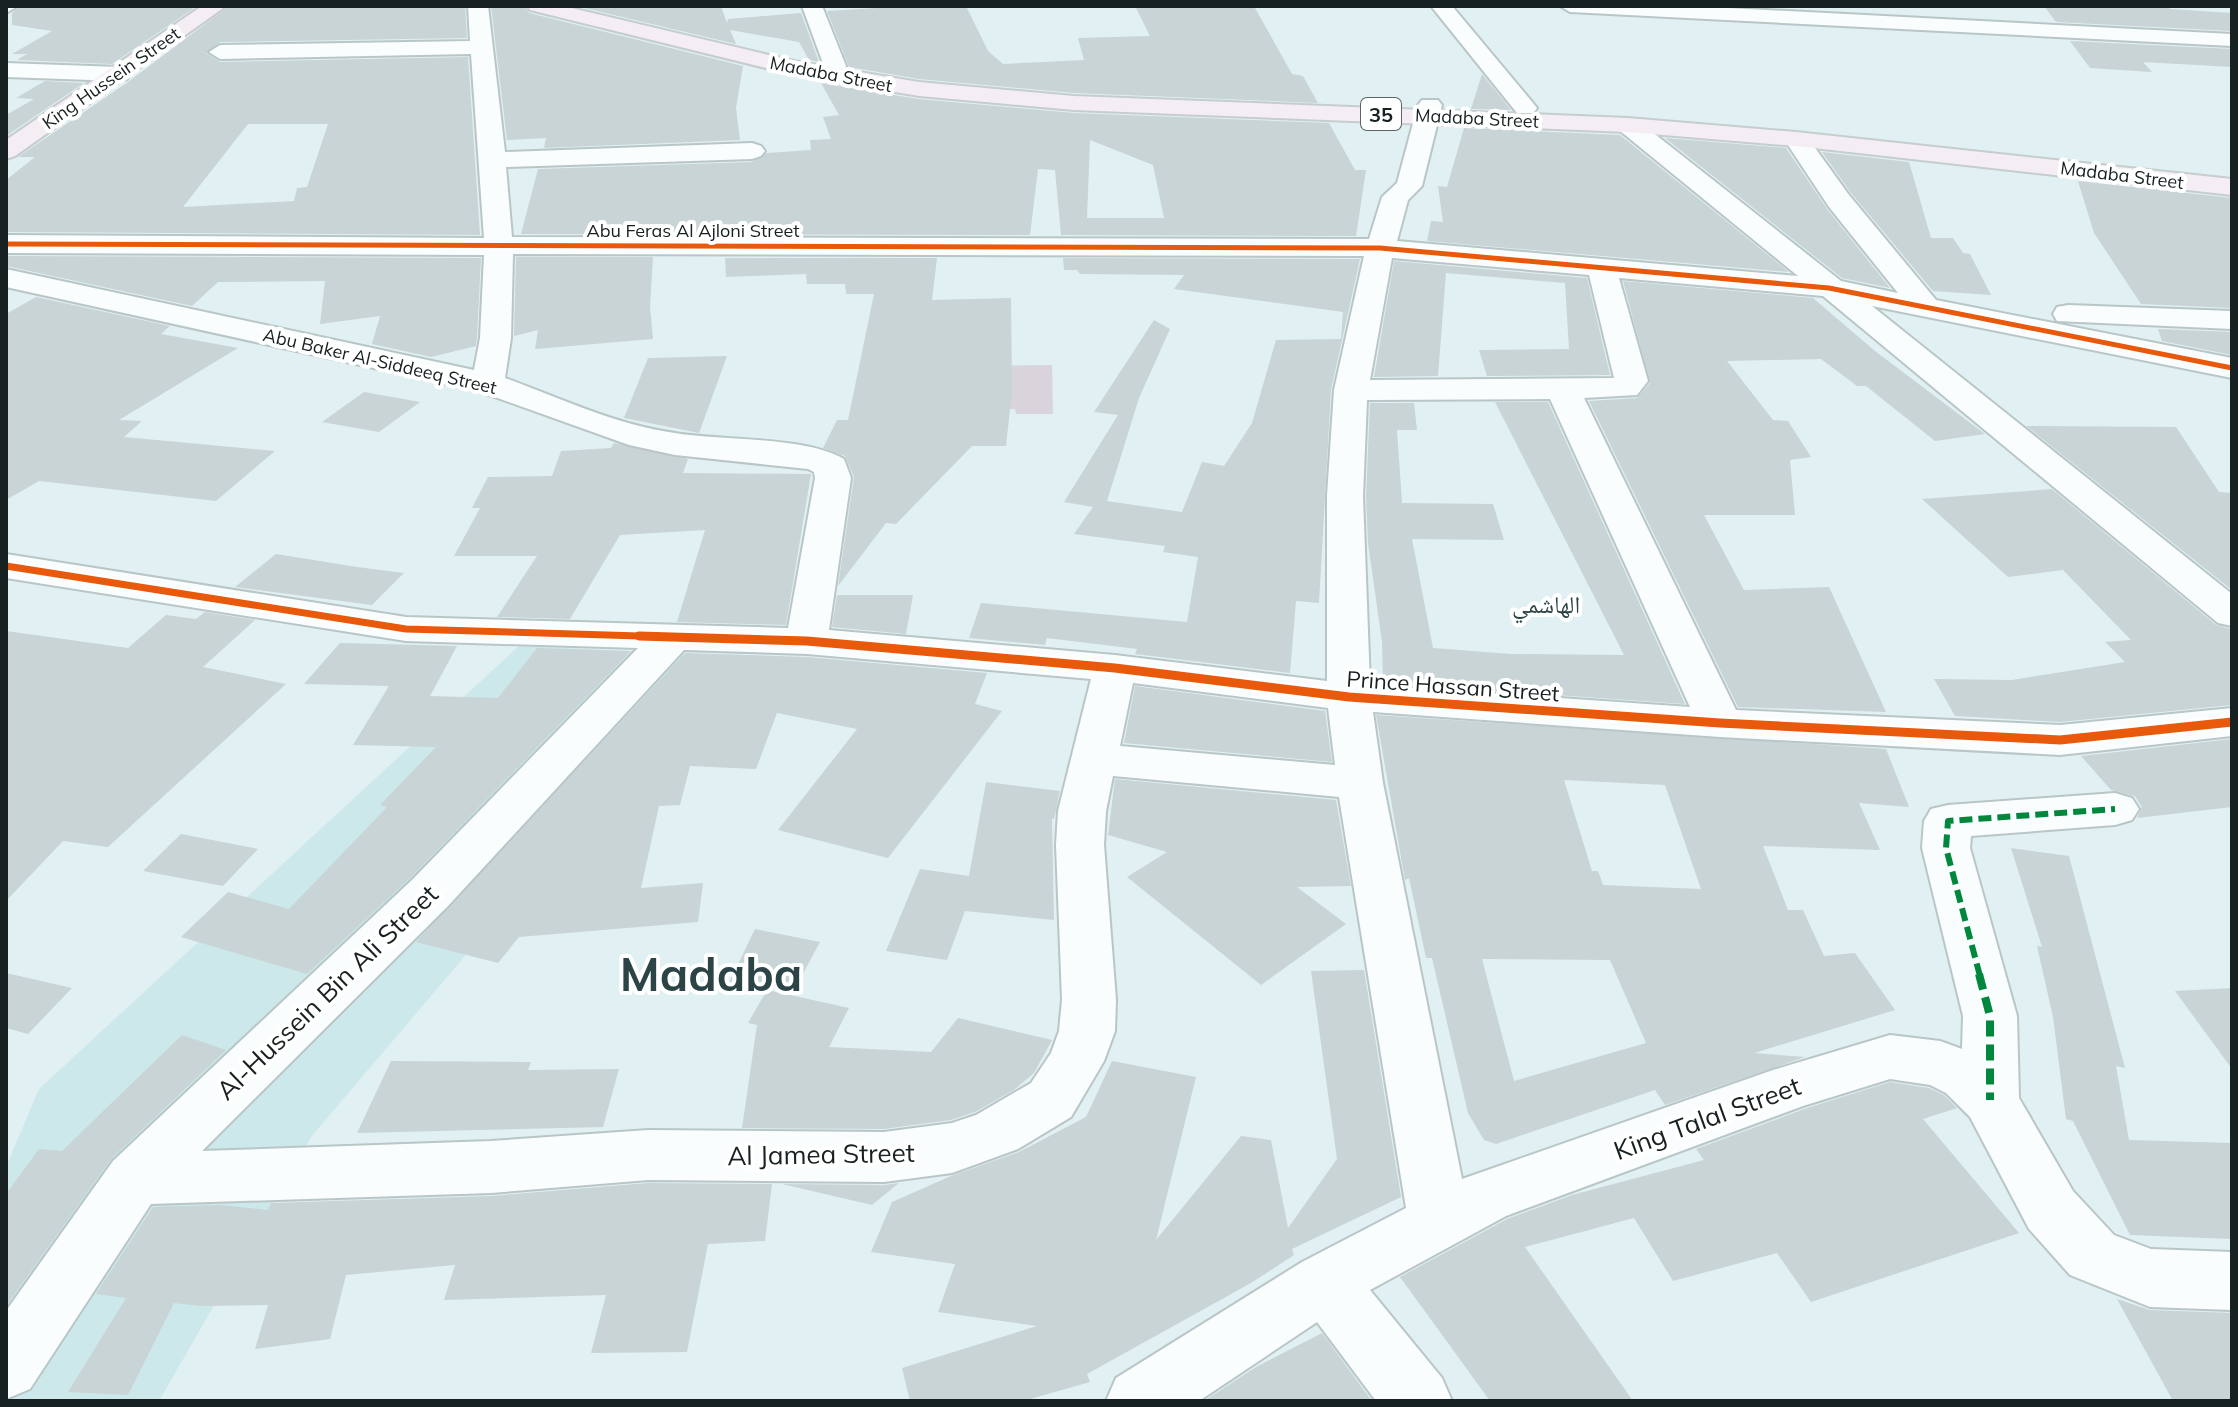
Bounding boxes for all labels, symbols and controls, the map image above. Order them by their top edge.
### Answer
street label: King Hussein Street [38,22,184,134]
street label: Madaba Street [768,51,894,97]
road number: 35 [1361,98,1401,130]
street label: Madaba Street [1415,103,1539,133]
street label: Madaba Street [2059,156,2185,194]
street label: Abu Feras Al Ajloni Street [586,219,800,242]
street label: Abu Baker Al-Siddeeq Street [261,323,499,399]
district label: الهاشمي [1512,589,1580,624]
street label: Prince Hassan Street [1346,665,1561,707]
street label: Al-Hussein Bin Ali Street [209,877,445,1107]
district label: Madaba [620,945,802,1003]
street label: King Talal Street [1609,1069,1805,1167]
street label: Al Jamea Street [727,1136,915,1172]

